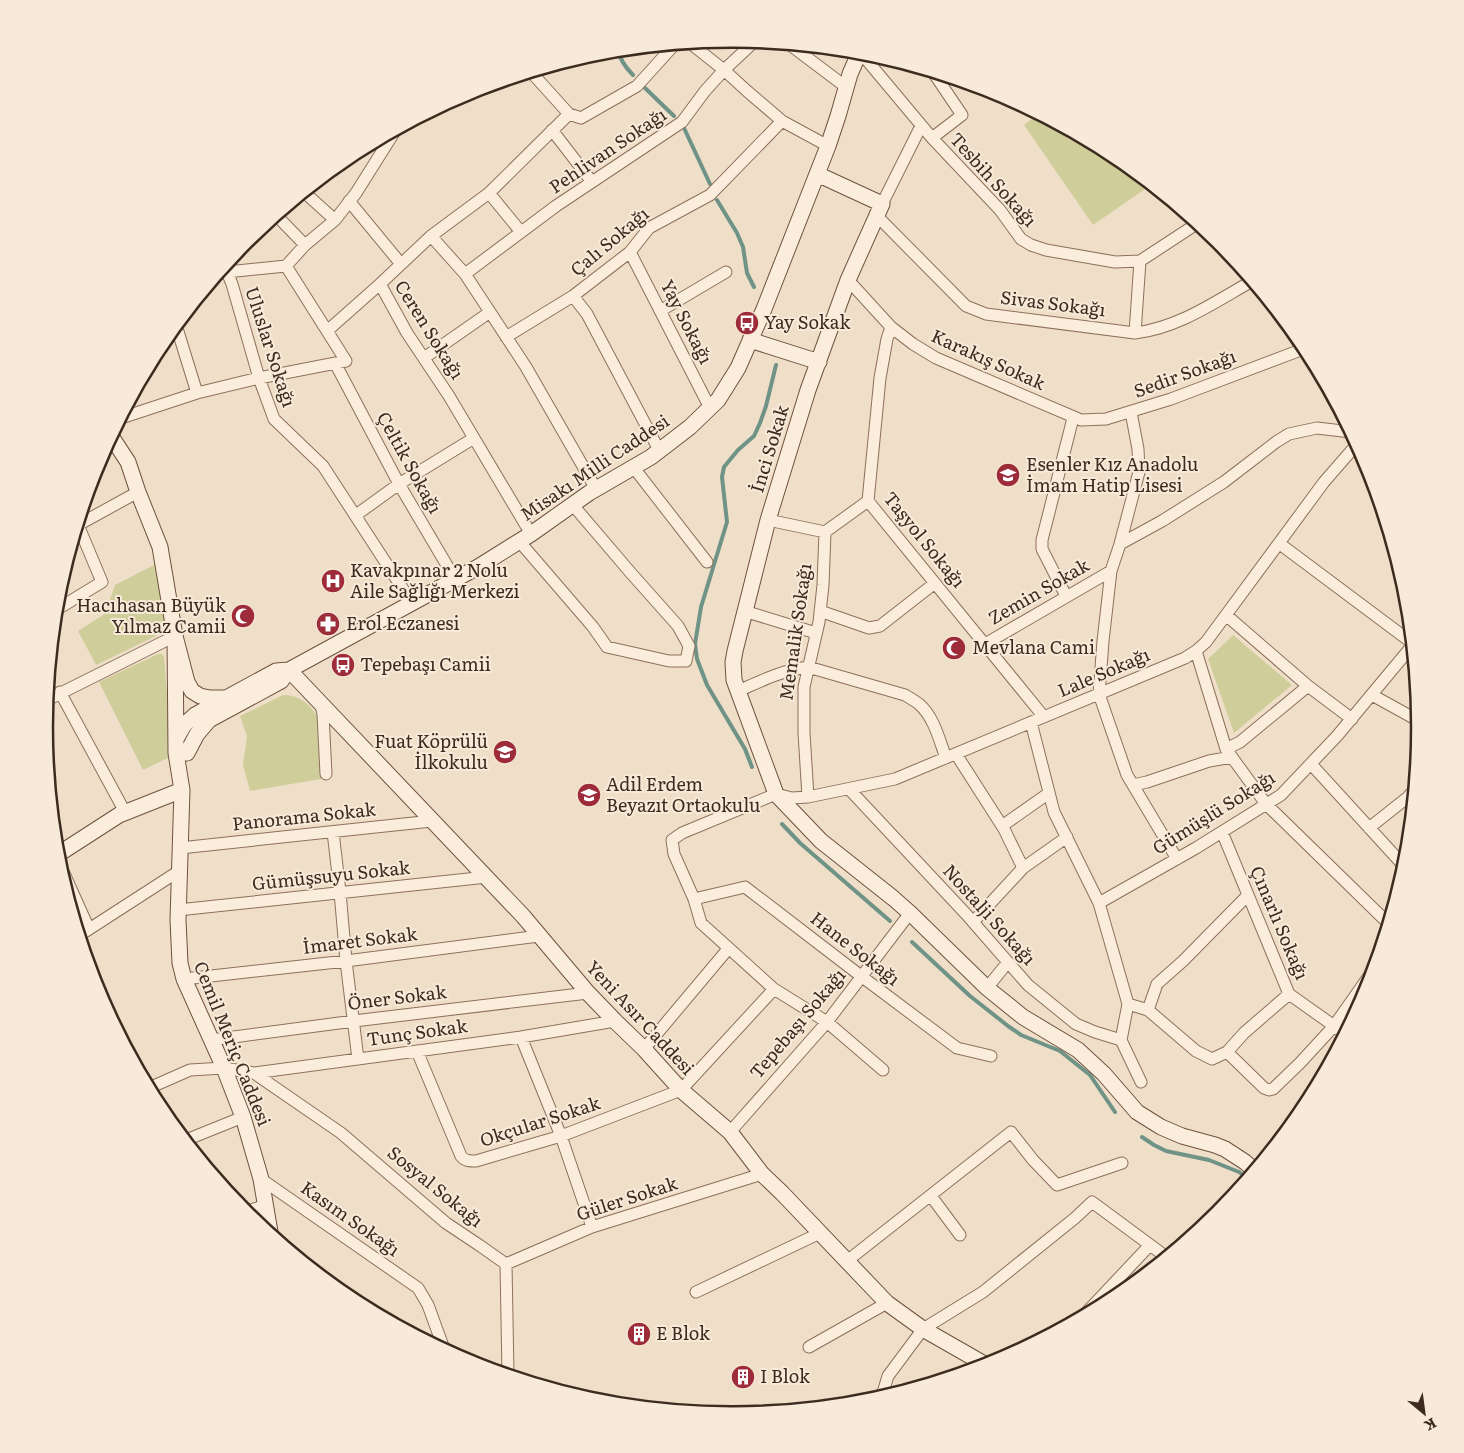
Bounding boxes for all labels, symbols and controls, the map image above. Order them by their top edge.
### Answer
street label: Pehlivan Sokağı [543,100,671,199]
street label: Tesbih Sokağı [944,126,1044,232]
street label: Çalı Sokağı [564,200,654,282]
street label: Ceren Sokağı [389,274,472,384]
street label: Yay Sokağı [655,274,720,368]
street label: Uluslar Sokağı [239,283,304,410]
street label: Sivas Sokağı [999,283,1107,322]
place label: Yay Sokak [764,308,851,335]
bus stop icon: Yay Sokak [734,310,760,336]
street label: Karakış Sokak [927,321,1051,396]
street label: Sedir Sokağı [1130,342,1239,404]
street label: İnci Sokak [742,400,795,496]
street label: Çeltik Sokağı [371,406,450,518]
street label: Misakı Milli Caddesi [514,407,674,527]
place label: Esenler Kız Anadolu İmam Hatip Lisesi [1026,450,1198,498]
school or university icon: Esenler Kız Anadolu İmam Hatip Lisesi [995,462,1021,488]
street label: Taşyol Sokağı [878,485,972,593]
street label: Zemin Sokak [983,550,1095,631]
place label: Kavakpınar 2 Nolu Aile Sağlığı Merkezi [350,556,520,604]
street label: Memalik Sokağı [772,561,818,702]
hospital icon: Kavakpınar 2 Nolu Aile Sağlığı Merkezi [320,568,346,594]
place label: Hacıhasan Büyük Yılmaz Camii [76,591,227,639]
mosque icon: Hacıhasan Büyük Yılmaz Camii [230,603,256,629]
place label: Erol Eczanesi [346,609,459,636]
pharmacy icon: Erol Eczanesi [315,611,341,637]
place label: Mevlana Cami [972,633,1095,660]
mosque icon: Mevlana Cami [941,635,967,661]
street label: Lale Sokağı [1053,640,1154,703]
place label: Tepebaşı Camii [360,650,491,677]
bus stop icon: Tepebaşı Camii [330,652,356,678]
place label: Fuat Köprülü İlkokulu [374,727,488,775]
school or university icon: Fuat Köprülü İlkokulu [492,739,518,765]
street label: Gümüşlü Sokağı [1147,763,1280,860]
place label: Adil Erdem Beyazıt Ortaokulu [606,770,760,818]
school or university icon: Adil Erdem Beyazıt Ortaokulu [576,782,602,808]
street label: Panorama Sokak [231,794,378,836]
street label: Gümüşsuyu Sokak [251,853,412,896]
street label: Nostalji Sokağı [937,858,1043,970]
street label: Çınarlı Sokağı [1244,861,1317,984]
street label: Hane Sokağı [805,904,906,991]
street label: İmaret Sokak [301,919,420,960]
street label: Yeni Asır Caddesi [581,954,702,1080]
street label: Cemil Meriç Caddesi [188,957,279,1130]
street label: Tepebaşı Sokağı [742,962,851,1084]
street label: Öner Sokak [346,977,449,1016]
street label: Tunç Sokak [365,1011,470,1052]
street label: Okçular Sokak [476,1088,604,1153]
street label: Sosyal Sokağı [382,1139,490,1233]
street label: Güler Sokak [573,1168,681,1227]
street label: Kasım Sokağı [296,1174,406,1262]
place label: E Blok [656,1319,711,1346]
building icon: E Blok [626,1321,652,1347]
place label: I Blok [760,1362,811,1389]
building icon: I Blok [730,1364,756,1390]
north arrow [1399,1388,1449,1438]
text: K [1421,1414,1440,1437]

